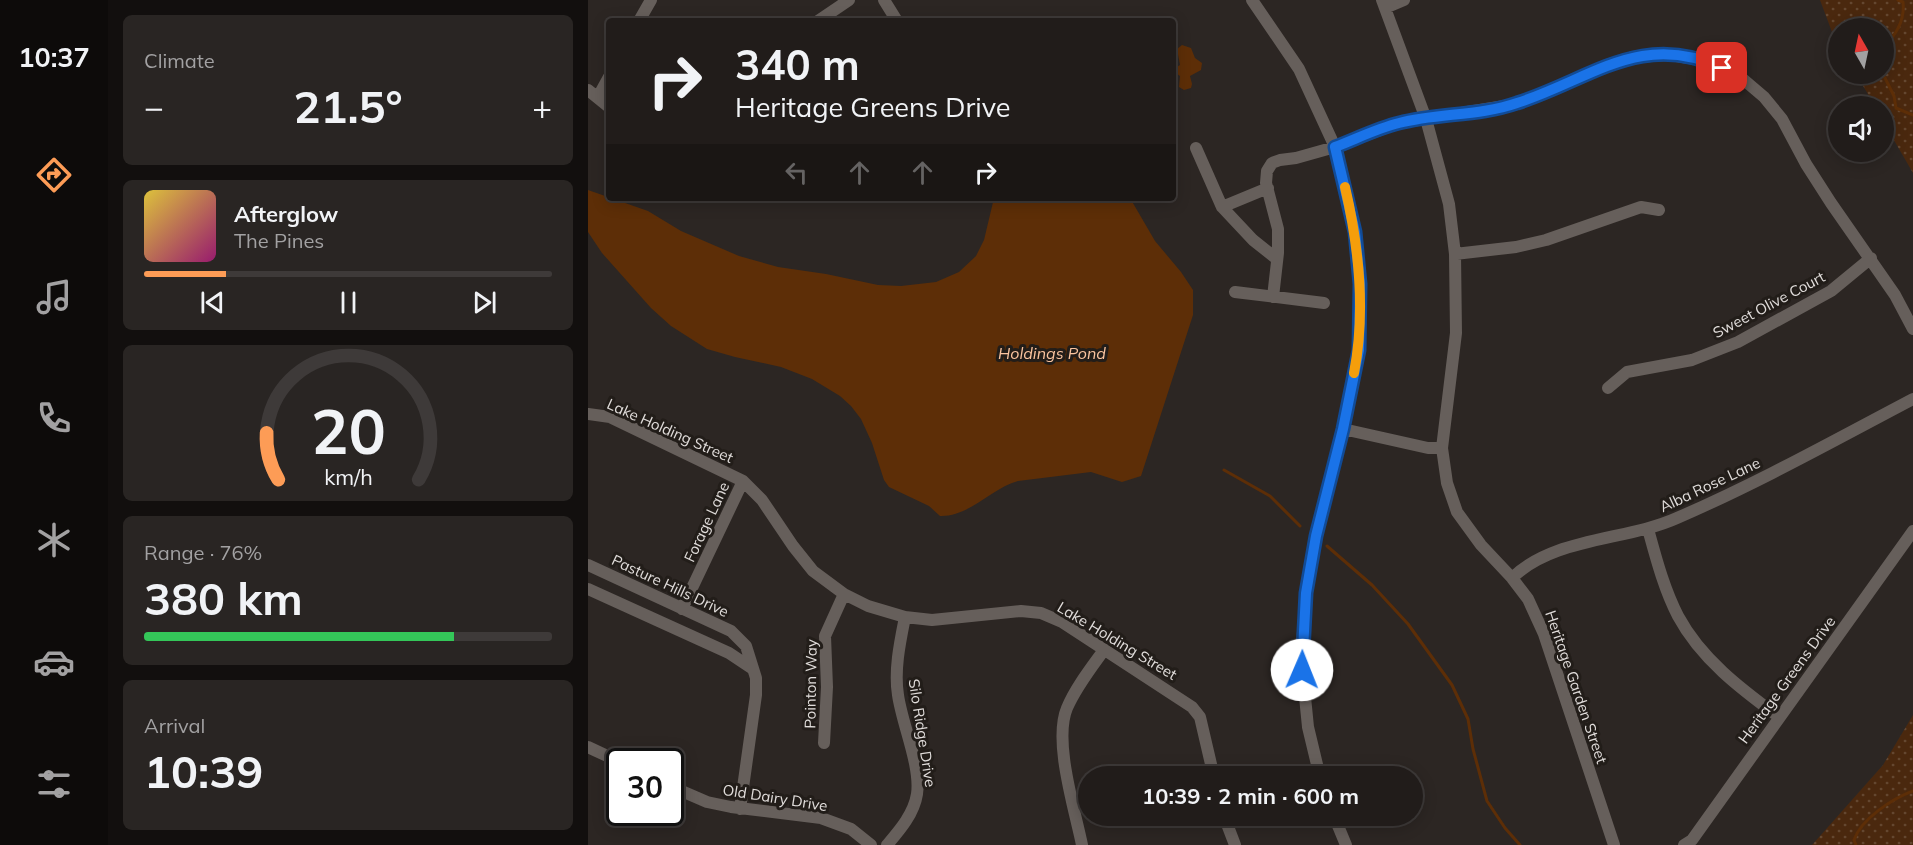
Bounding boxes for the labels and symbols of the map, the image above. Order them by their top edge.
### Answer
north arrow [1828,18,1894,84]
pin [1696,42,1747,93]
street label: Sweet Olive Court [1709,267,1828,342]
water label: Holdings Pond [998,343,1106,363]
street label: Lake Holding Street [604,394,736,467]
street label: Alba Rose Lane [1656,453,1763,516]
street label: Forage Lane [680,479,733,565]
street label: Pasture Hills Drive [609,550,732,621]
street label: Lake Holding Street [1054,597,1181,684]
street label: Heritage Garden Street [1541,608,1612,766]
street label: Heritage Greens Drive [1734,612,1839,747]
position arrow [1270,638,1334,702]
street label: Pointon Way [800,639,821,729]
street label: Silo Ridge Drive [905,677,940,788]
speed limit sign: 30 [606,748,684,826]
street label: Old Dairy Drive [721,780,829,815]

